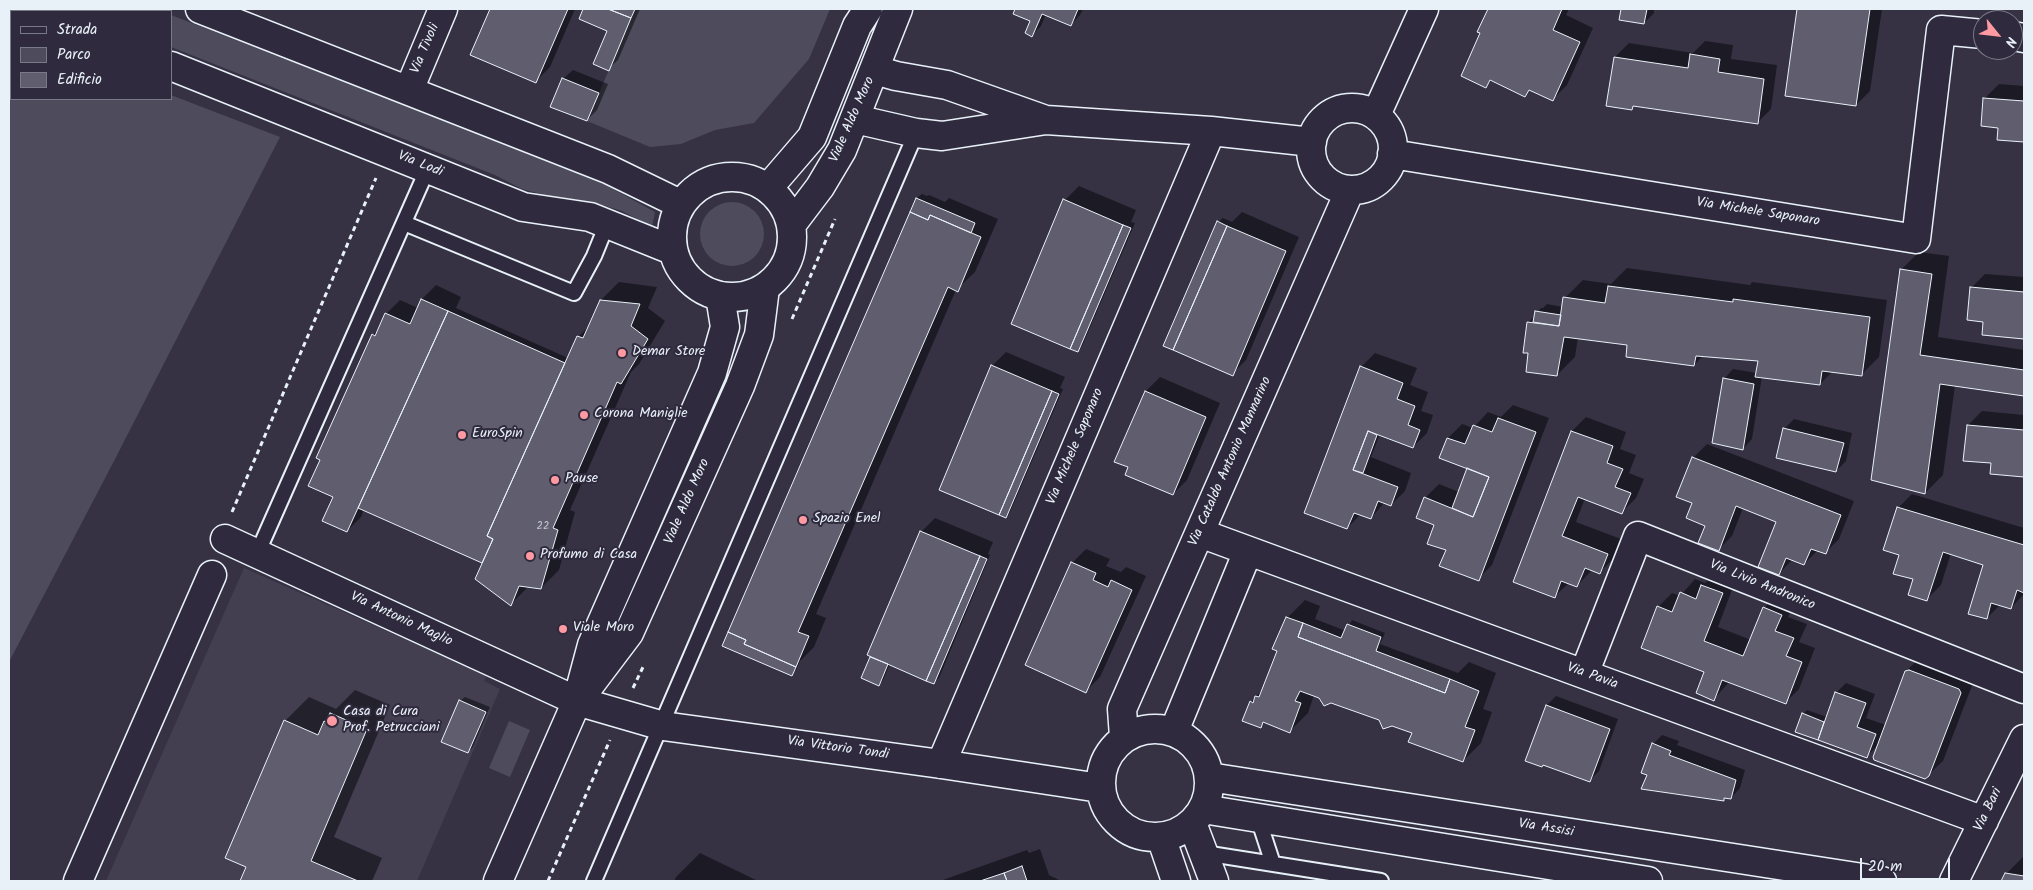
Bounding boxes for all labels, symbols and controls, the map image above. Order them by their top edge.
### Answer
legend [10,10,172,100]
north arrow [1973,10,2023,60]
text: Strada [57,18,97,42]
street label: Via Tivoli [408,21,444,77]
text: N [1998,33,2022,51]
text: Parco [57,43,91,67]
text: Edificio [57,68,102,92]
street label: Viale Aldo Moro [827,75,879,165]
street label: Via Lodi [395,148,445,182]
street label: Via Michele Saponaro [1695,195,1821,231]
place label: Demar Store [632,345,705,361]
marker: Demar Store [616,347,628,359]
street label: Via Cataldo Antonio Mannarino [1186,375,1276,549]
street label: Via Michele Saponaro [1044,386,1108,508]
place label: Corona Maniglie [594,407,687,423]
marker: Corona Maniglie [578,409,590,421]
place label: EuroSpin [472,427,523,443]
marker: EuroSpin [456,429,468,441]
street label: Viale Aldo Moro [662,457,714,547]
place label: Pause [565,472,598,488]
marker: Pause [549,474,561,486]
place label: Spazio Enel [813,512,881,528]
marker: Spazio Enel [797,514,809,526]
house number: 22 [537,520,549,534]
place label: Profumo di Casa [540,548,637,564]
marker: Profumo di Casa [524,550,536,562]
street label: Via Livio Andronico [1707,557,1817,615]
street label: Via Antonio Maglio [347,589,455,651]
place label: Viale Moro [573,621,634,637]
marker: Viale Moro [557,623,569,635]
street label: Via Pavia [1564,660,1620,694]
place label: Casa di Cura Prof. Petrucciani [343,705,440,738]
marker: Casa di Cura Prof. Petrucciani [325,714,339,728]
street label: Via Vittorio Tondi [786,734,890,764]
street label: Via Bari [1971,785,2007,835]
street label: Via Assisi [1517,816,1575,842]
scale bar [1863,848,1953,880]
text: 20 m [1868,855,1902,879]

